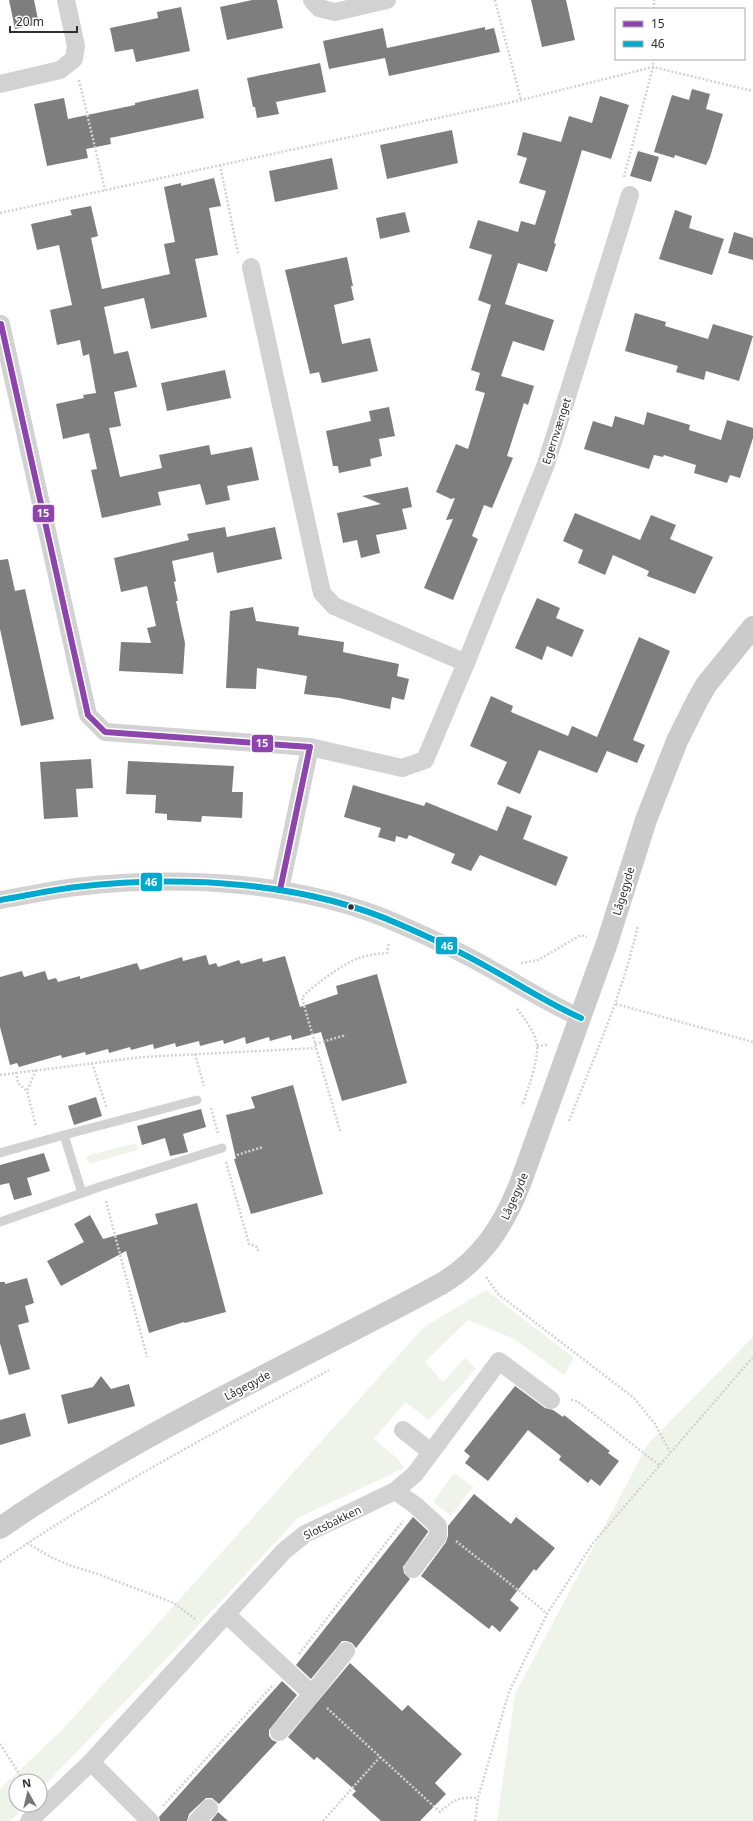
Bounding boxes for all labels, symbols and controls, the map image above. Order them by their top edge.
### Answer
scale bar [10,8,77,34]
legend [615,8,745,60]
text: 20 m [16,13,44,30]
text: 15 [651,15,665,32]
text: 46 [651,35,665,52]
street label: Egernvænget [538,396,574,466]
line badge: 15 [32,504,55,523]
text: 15 [37,505,49,520]
line badge: 15 [251,734,274,753]
text: 15 [256,735,268,750]
street label: Lågegyde [608,865,638,917]
line badge: 46 [140,872,163,892]
text: 46 [145,874,157,889]
unlabelled marker [346,902,356,912]
line badge: 46 [435,936,458,955]
text: 46 [441,938,453,953]
street label: Lågegyde [497,1170,531,1222]
street label: Lågegyde [221,1367,273,1403]
street label: Slotsbakken [301,1502,363,1542]
north arrow [8,1773,48,1813]
text: N [21,1775,32,1791]

